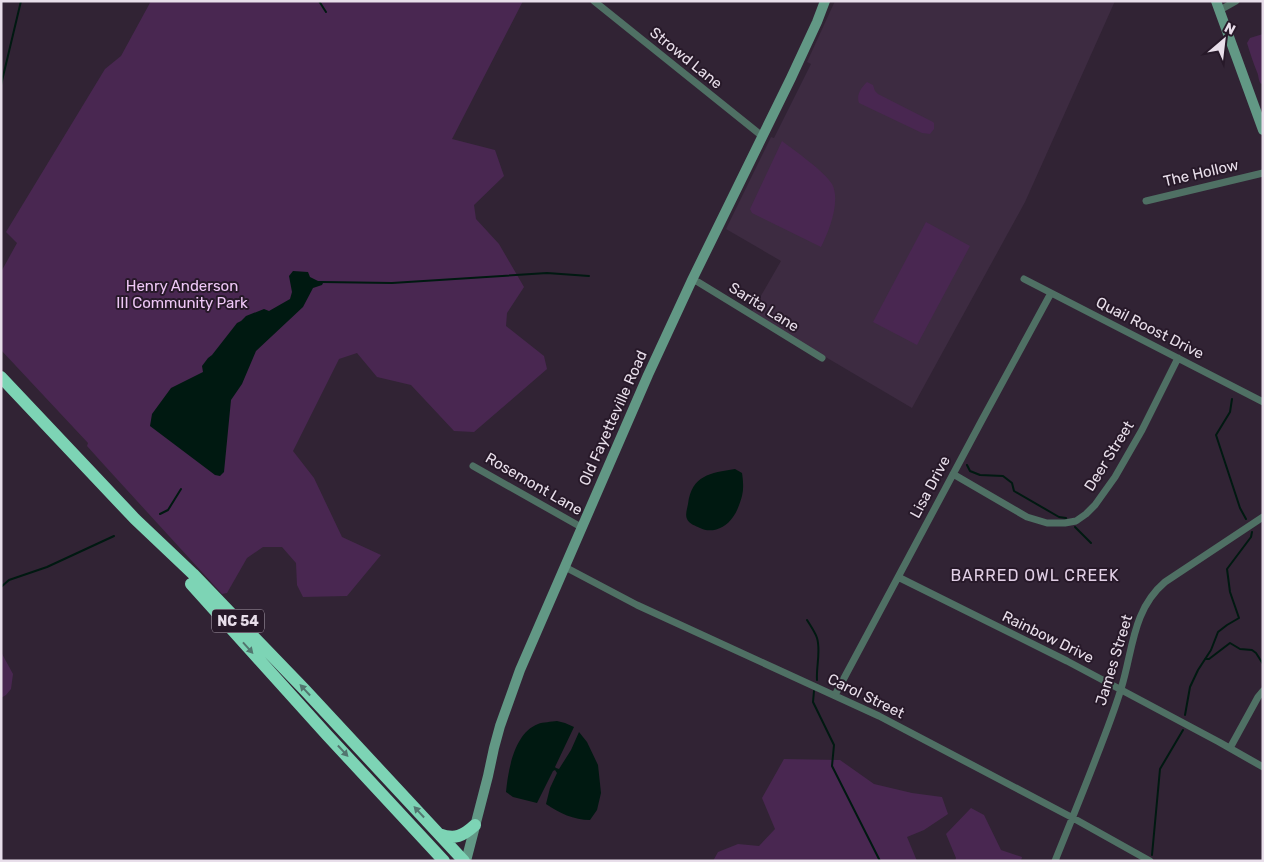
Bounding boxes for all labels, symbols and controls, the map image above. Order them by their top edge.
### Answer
north arrow [1199,15,1249,65]
text: N [1221,19,1238,39]
street label: Strowd Lane [646,23,726,93]
street label: The Hollow [1162,156,1240,190]
park label: Henry Anderson III Community Park [116,277,248,312]
street label: Sarita Lane [726,278,802,336]
street label: Quail Roost Drive [1093,293,1207,363]
street label: Old Fayetteville Road [575,348,651,488]
street label: Deer Street [1080,417,1138,494]
street label: Rosemont Lane [482,449,586,519]
street label: Lisa Drive [906,453,954,521]
district label: BARRED OWL CREEK [950,566,1120,585]
street label: Rainbow Drive [999,607,1097,667]
road number: NC 54 [212,610,264,632]
street label: James Street [1092,612,1136,708]
one-way arrow [243,641,254,654]
street label: Carol Street [825,670,907,722]
one-way arrow [299,684,311,696]
one-way arrow [337,745,349,757]
one-way arrow [413,807,425,819]

